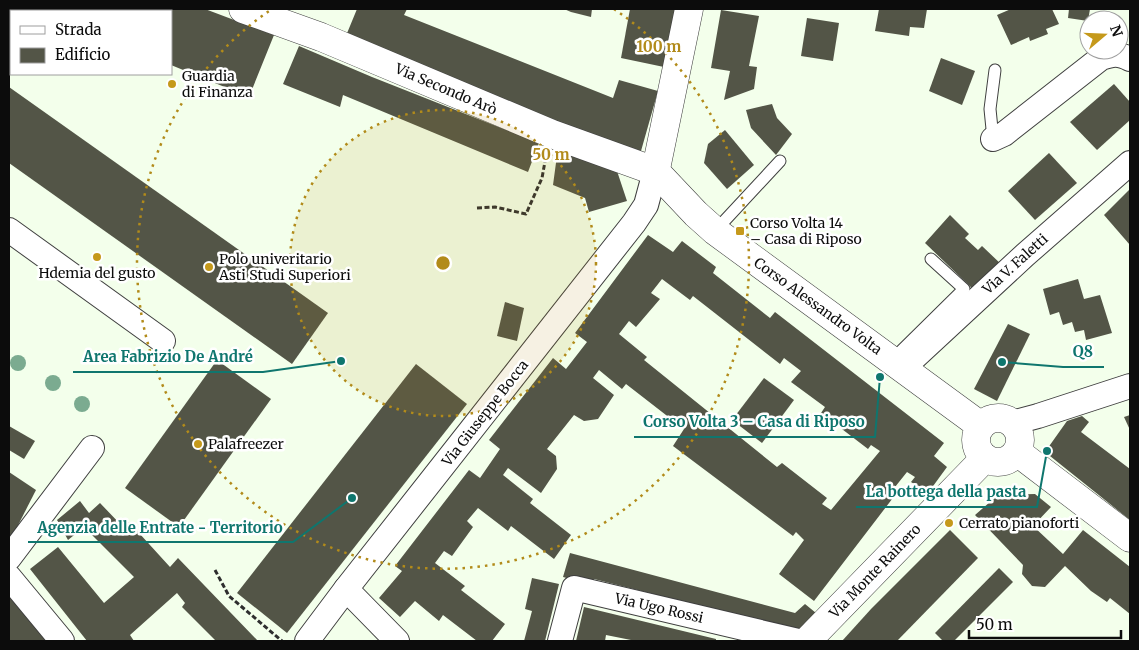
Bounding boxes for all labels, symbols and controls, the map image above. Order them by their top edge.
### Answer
legend [10,10,172,75]
north arrow [1079,10,1129,60]
text: Strada [55,20,102,39]
text: N [1106,23,1127,39]
text: 100 m [637,37,681,56]
text: Edificio [55,45,111,64]
street label: Via Secondo Arò [391,59,500,119]
place label: Guardia di Finanza [182,67,253,101]
marker: Guardia di Finanza [166,78,178,90]
text: 50 m [532,145,570,164]
place label: Corso Volta 14 – Casa di Riposo [750,214,862,248]
marker: Corso Volta 14 – Casa di Riposo [734,225,746,237]
street label: Via V. Faletti [978,230,1052,299]
place label: Polo univeritario Asti Studi Superiori [218,250,351,284]
marker: Hdemia del gusto [91,251,103,263]
centre of rings [434,254,452,272]
street label: Corso Alessandro Volta [751,254,886,359]
marker: Polo univeritario Asti Studi Superiori [203,261,215,273]
place label: Hdemia del gusto [38,264,156,282]
callout: Q8 [1063,337,1104,367]
callout: Area Fabrizio De André [73,342,263,372]
text: Q8 [1073,342,1093,361]
text: Area Fabrizio De André [82,347,253,366]
street label: Via Giuseppe Bocca [437,356,532,471]
callout: Corso Volta 3 – Casa di Riposo [634,407,875,437]
text: Corso Volta 3 – Casa di Riposo [643,412,865,431]
place label: Palafreezer [208,435,284,453]
marker: Palafreezer [192,438,204,450]
callout: La bottega della pasta [856,477,1037,507]
text: La bottega della pasta [866,482,1027,501]
callout: Agenzia delle Entrate - Territorio [28,512,293,542]
place label: Cerrato pianoforti [959,514,1080,532]
marker: Cerrato pianoforti [943,517,955,529]
text: Agenzia delle Entrate - Territorio [36,518,283,537]
street label: Via Monte Rainero [825,520,925,623]
street label: Via Ugo Rossi [612,589,705,627]
scale bar [969,608,1122,640]
text: 50 m [976,615,1013,634]

